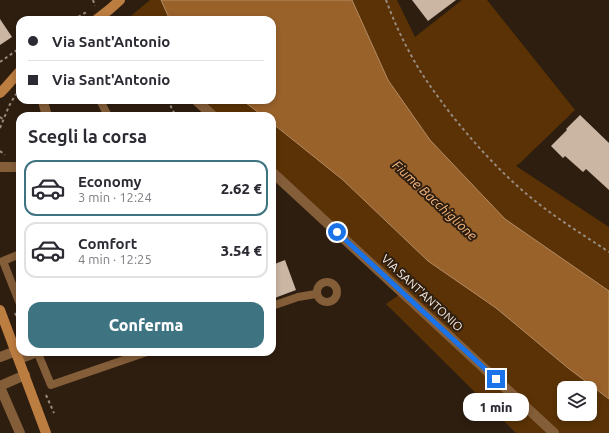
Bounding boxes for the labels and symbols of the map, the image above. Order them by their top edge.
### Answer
water label: Fiume Bacchiglione [390,157,480,243]
route start [328,223,346,241]
street label: VIA SANT'ANTONIO [379,252,465,333]
route end [487,370,505,388]
callout: 1 min [463,393,529,421]

